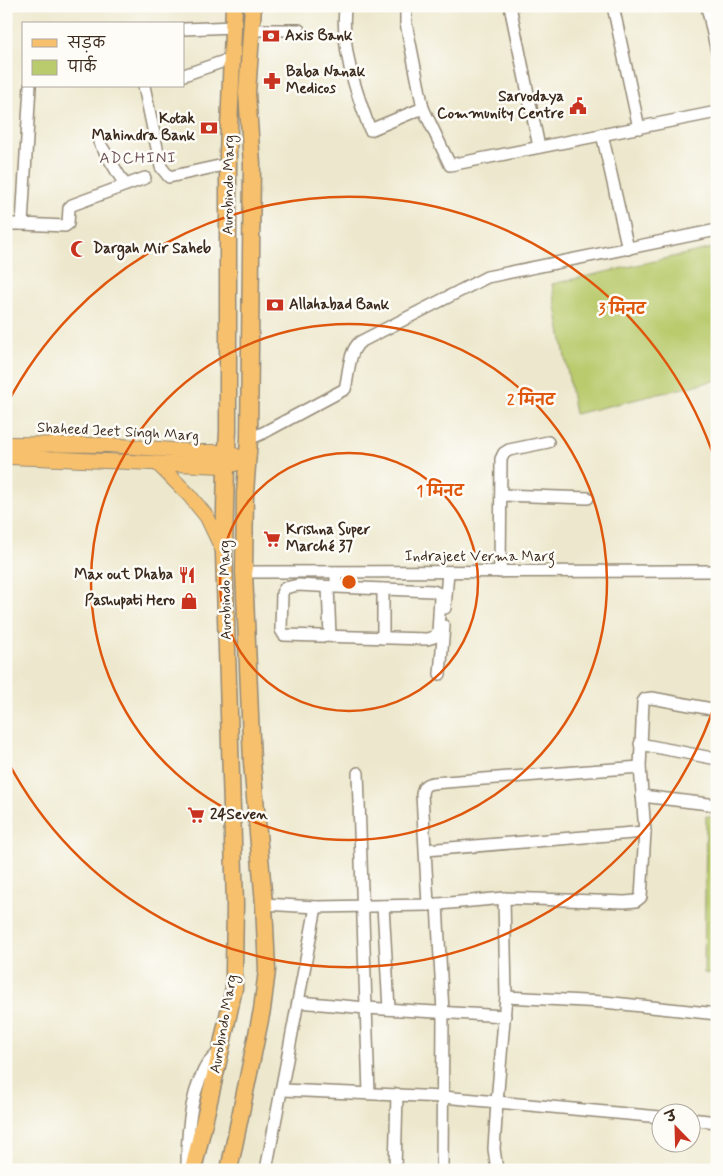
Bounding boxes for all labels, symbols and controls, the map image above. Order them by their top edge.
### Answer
legend [22,22,185,88]
bank icon: Axis Bank [261,26,281,46]
place label: Axis Bank [285,26,353,46]
text: सड़क [67,34,106,54]
text: पार्क [67,55,98,78]
place label: Baba Nanak Medicos [286,62,366,99]
pharmacy icon: Baba Nanak Medicos [262,71,282,91]
place label: Sarvodaya Community Centre [437,87,564,124]
public building icon: Sarvodaya Community Centre [568,96,588,116]
place label: Kotak Mahindra Bank [92,109,196,146]
bank icon: Kotak Mahindra Bank [199,118,219,138]
street label: Aurobindo Marg [218,135,241,235]
district label: ADCHINI [99,148,177,169]
mosque icon: Dargah Mir Saheb [69,239,89,259]
place label: Dargah Mir Saheb [93,239,211,261]
bank icon: Allahabad Bank [265,295,285,315]
place label: Allahabad Bank [289,295,390,315]
text: 3 मिनट [598,296,647,320]
text: 2 मिनट [507,387,556,411]
street label: Shaheed Jeet Singh Marg [36,418,200,447]
text: 1 मिनट [416,478,465,502]
place label: Krishna Super Marché 37 [286,520,371,557]
supermarket icon: Krishna Super Marché 37 [262,529,282,549]
street label: Aurobindo Marg [215,540,238,640]
street label: Indrajeet Verma Marg [405,547,555,568]
place label: Max out Dhaba [74,565,173,585]
restaurant icon: Max out Dhaba [177,565,197,585]
centre of rings [340,573,358,591]
place label: Pashupati Hero [85,591,175,611]
shop icon: Pashupati Hero [179,591,199,611]
supermarket icon: 24Seven [186,805,206,825]
place label: 24Seven [210,805,268,825]
street label: Aurobindo Marg [205,973,244,1075]
north arrow [650,1104,700,1154]
text: उ [662,1106,681,1128]

